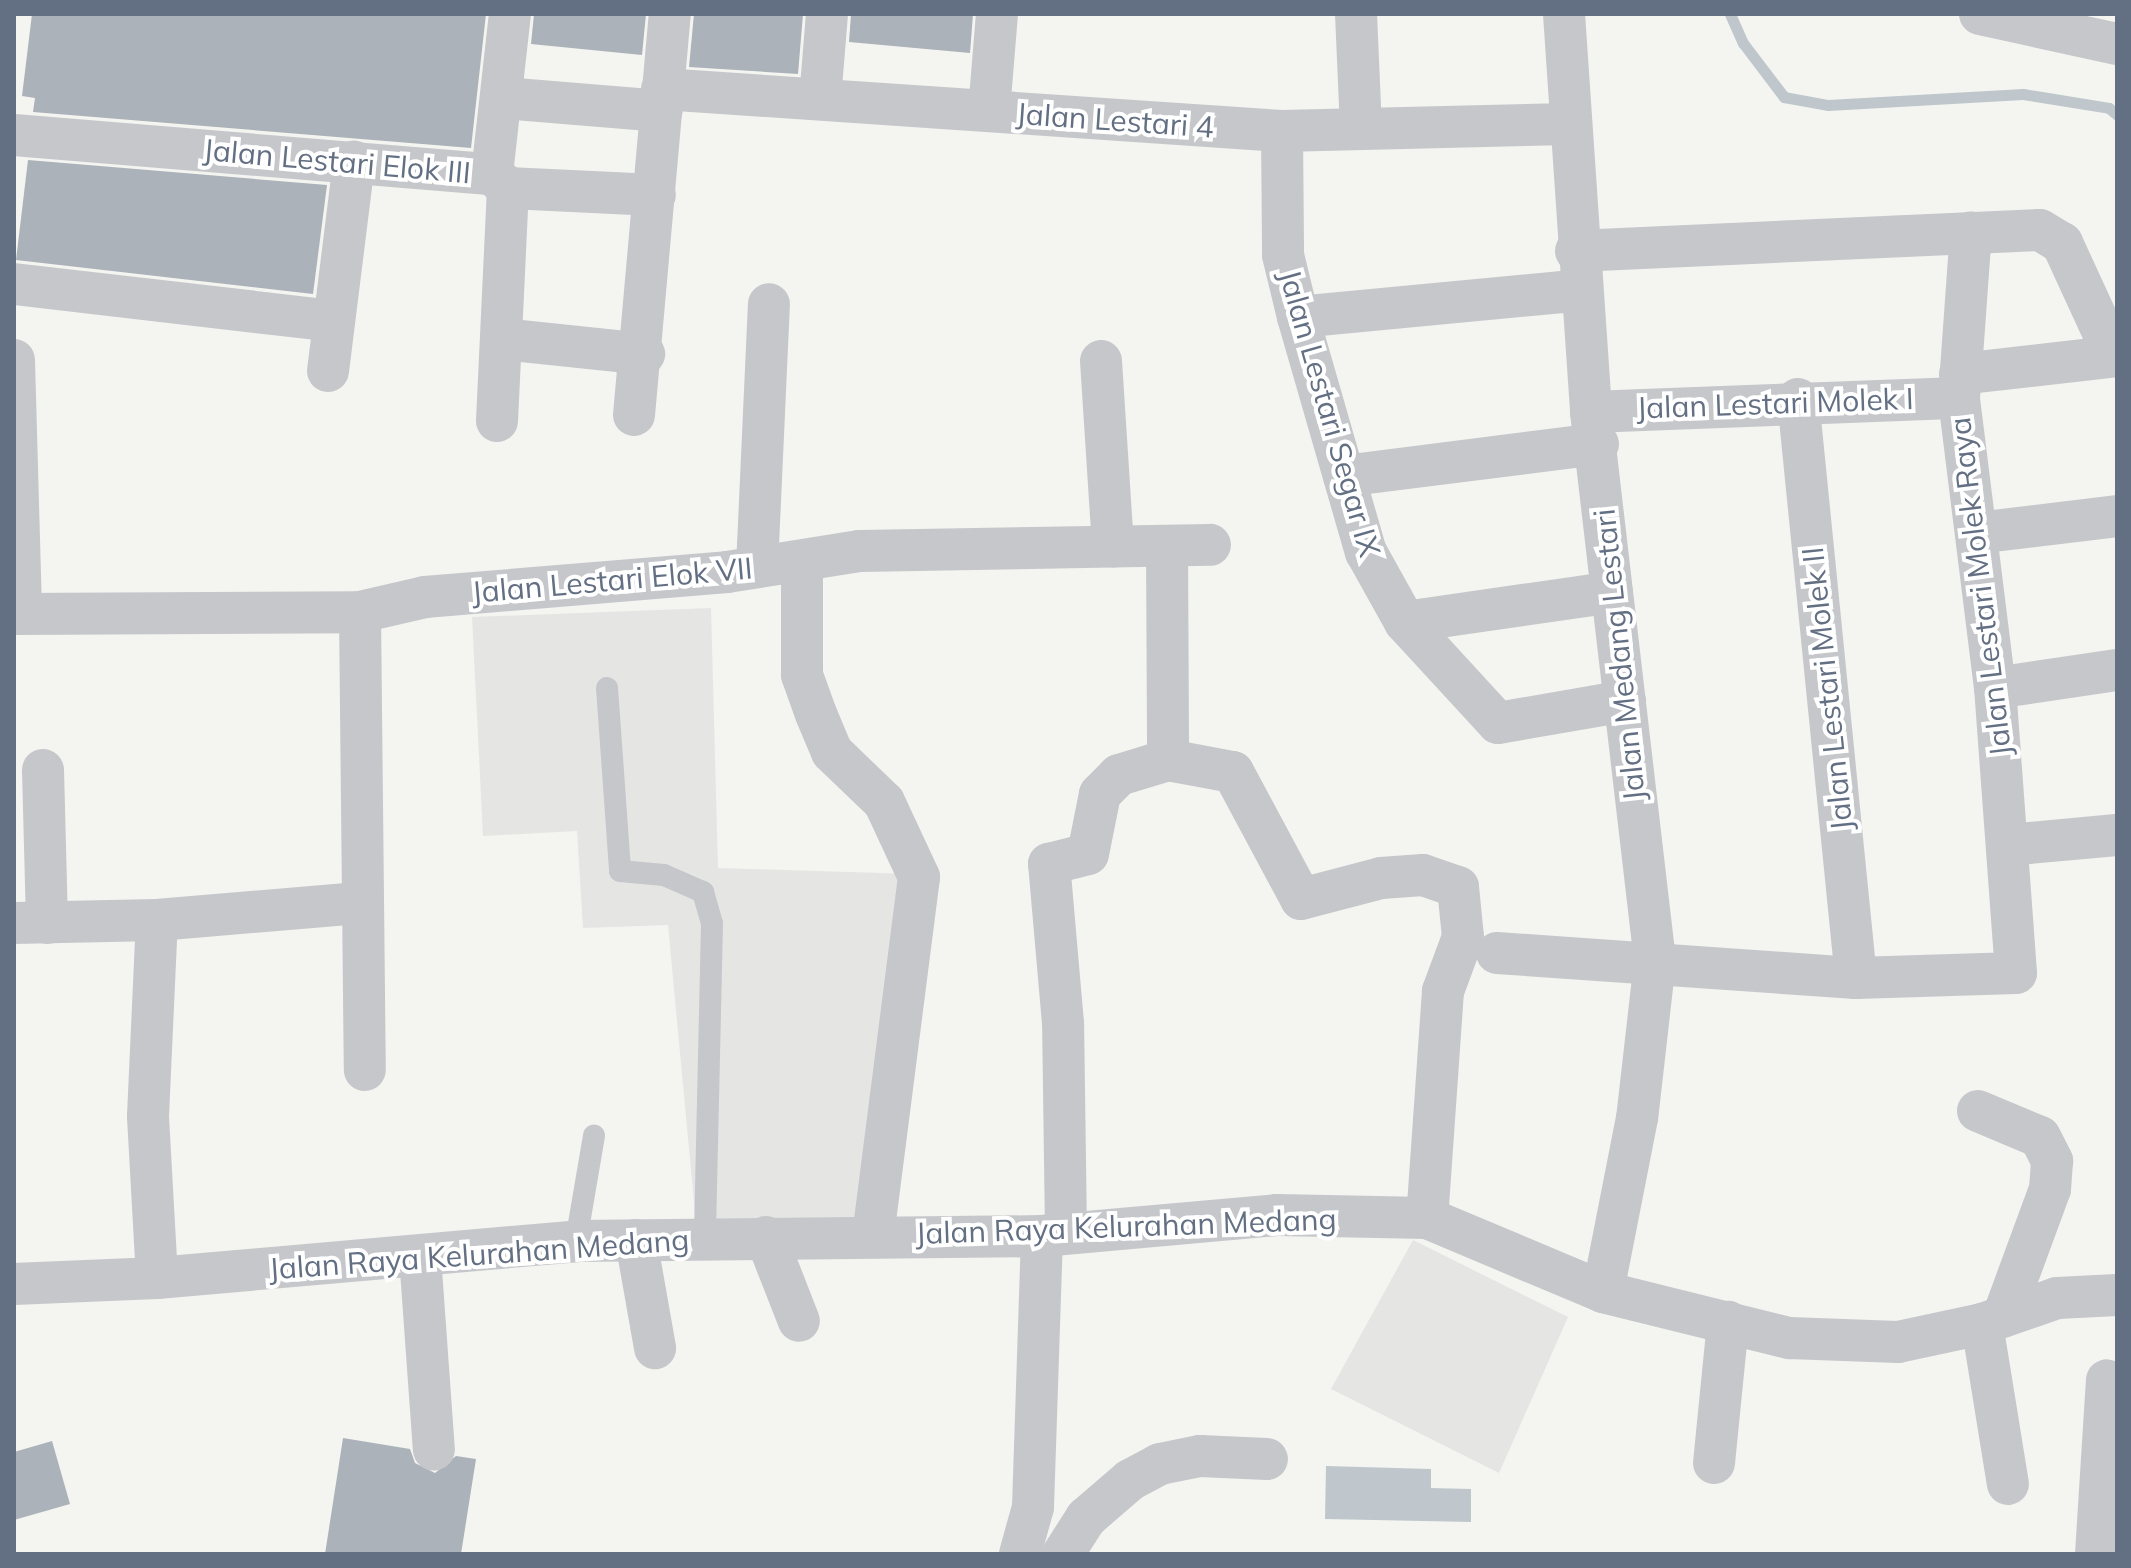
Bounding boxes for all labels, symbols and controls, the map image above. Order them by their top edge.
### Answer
street label: Jalan Lestari 4 [1015,95,1215,145]
street label: Jalan Lestari Elok III [202,131,472,191]
street label: Jalan Lestari Segar IX [1272,265,1388,561]
street label: Jalan Lestari Molek I [1636,380,1914,426]
street label: Jalan Lestari Molek Raya [1941,415,2019,759]
street label: Jalan Medang Lestari [1586,507,1652,803]
street label: Jalan Lestari Molek II [1794,545,1860,833]
street label: Jalan Lestari Elok VII [470,550,754,610]
street label: Jalan Raya Kelurahan Medang [915,1201,1337,1251]
street label: Jalan Raya Kelurahan Medang [268,1221,690,1287]

